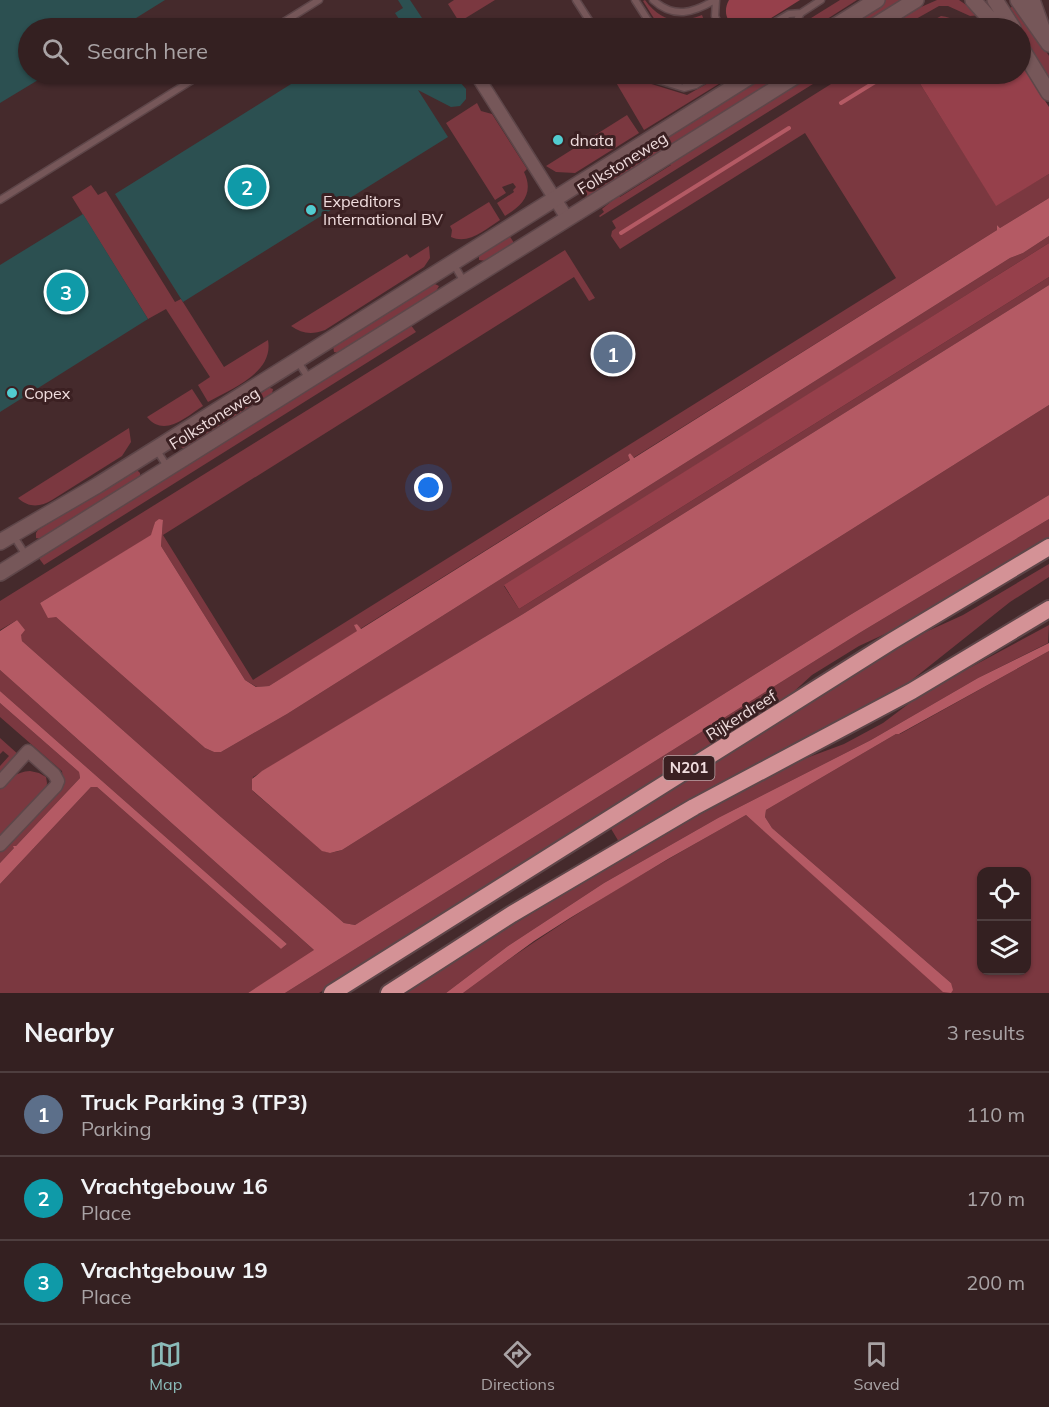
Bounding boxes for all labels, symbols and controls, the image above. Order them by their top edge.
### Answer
search box [18,18,1031,84]
icon: search [39,35,72,68]
text: Search here [87,37,208,65]
street label: Folkstoneweg [573,127,671,199]
place label: dnata [570,130,614,150]
marker: dnata [551,133,565,147]
pin: 2 [228,164,266,210]
place label: Expeditors International BV [323,191,444,229]
marker: Expeditors International BV [304,203,318,217]
pin: 3 [46,270,86,314]
pin: 1 [594,332,632,376]
street label: Folkstoneweg [165,382,263,454]
place label: Copex [24,383,71,403]
marker: Copex [5,386,19,400]
your location [414,473,443,502]
street label: Rijkerdreef [702,685,780,744]
road number: N201 [664,756,714,780]
map controls [977,867,1031,975]
button: locate [977,867,1031,921]
button: layers [977,921,1031,975]
text: Nearby [24,1016,114,1049]
text: 3 results [947,1020,1025,1045]
text: Truck Parking 3 (TP3) [81,1088,308,1116]
text: 1 [38,1102,50,1127]
text: 110 m [966,1102,1025,1127]
text: Parking [81,1116,152,1141]
text: Vrachtgebouw 16 [81,1172,268,1200]
text: 2 [38,1186,50,1211]
text: 170 m [966,1186,1025,1211]
text: Place [81,1200,131,1225]
text: Vrachtgebouw 19 [81,1256,268,1284]
text: 3 [38,1270,50,1295]
text: 200 m [966,1270,1025,1295]
text: Place [81,1284,131,1309]
tab: Map [149,1338,182,1394]
tab: Directions [481,1338,555,1394]
tab: Saved [854,1338,900,1394]

